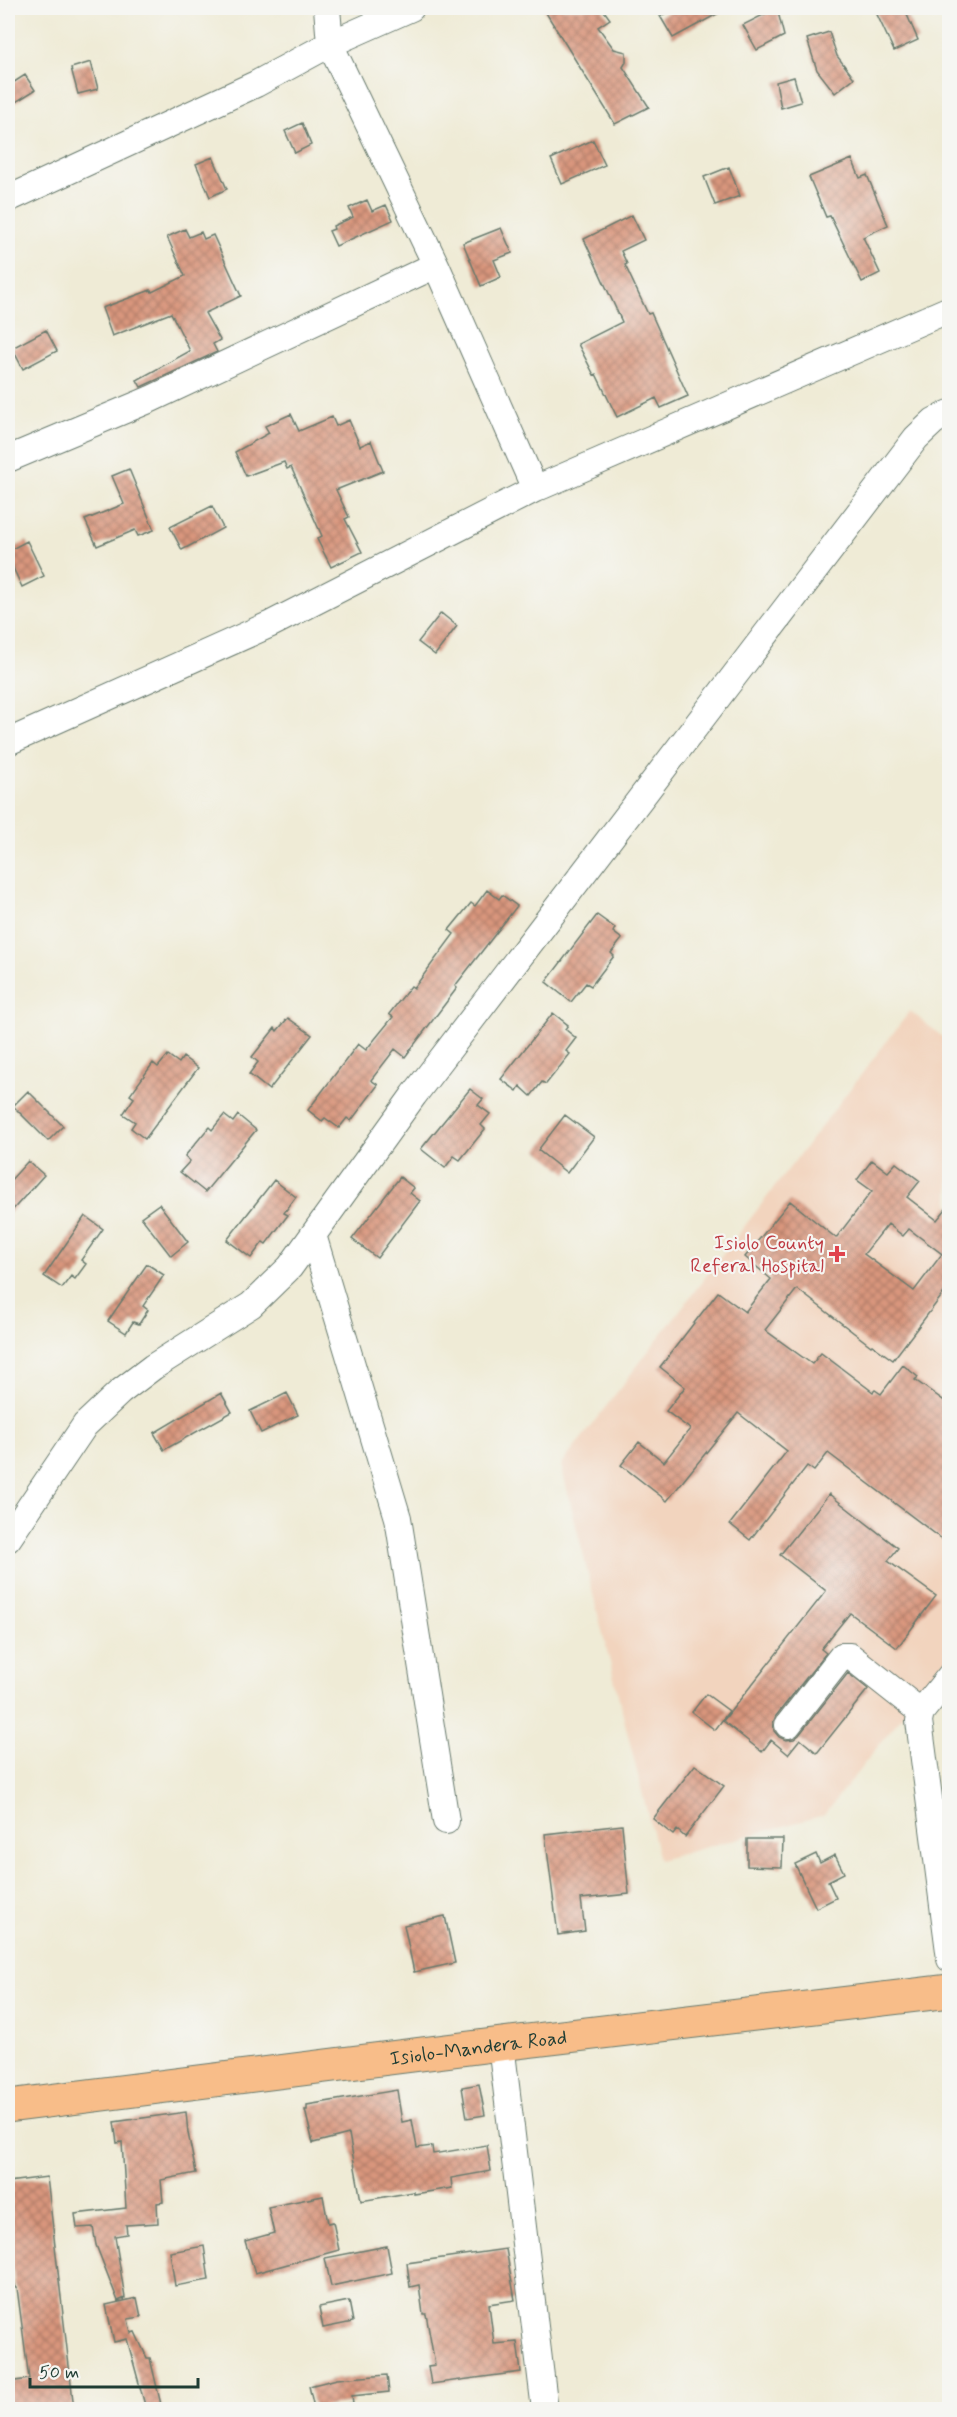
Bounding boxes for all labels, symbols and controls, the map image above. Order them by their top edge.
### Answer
place label: Isiolo County Referal Hospital [690,1230,824,1280]
marker: Isiolo County Referal Hospital [828,1245,846,1263]
street label: Isiolo-Mandera Road [388,2024,568,2073]
scale bar [30,2351,198,2389]
text: 50 m [39,2361,79,2385]

